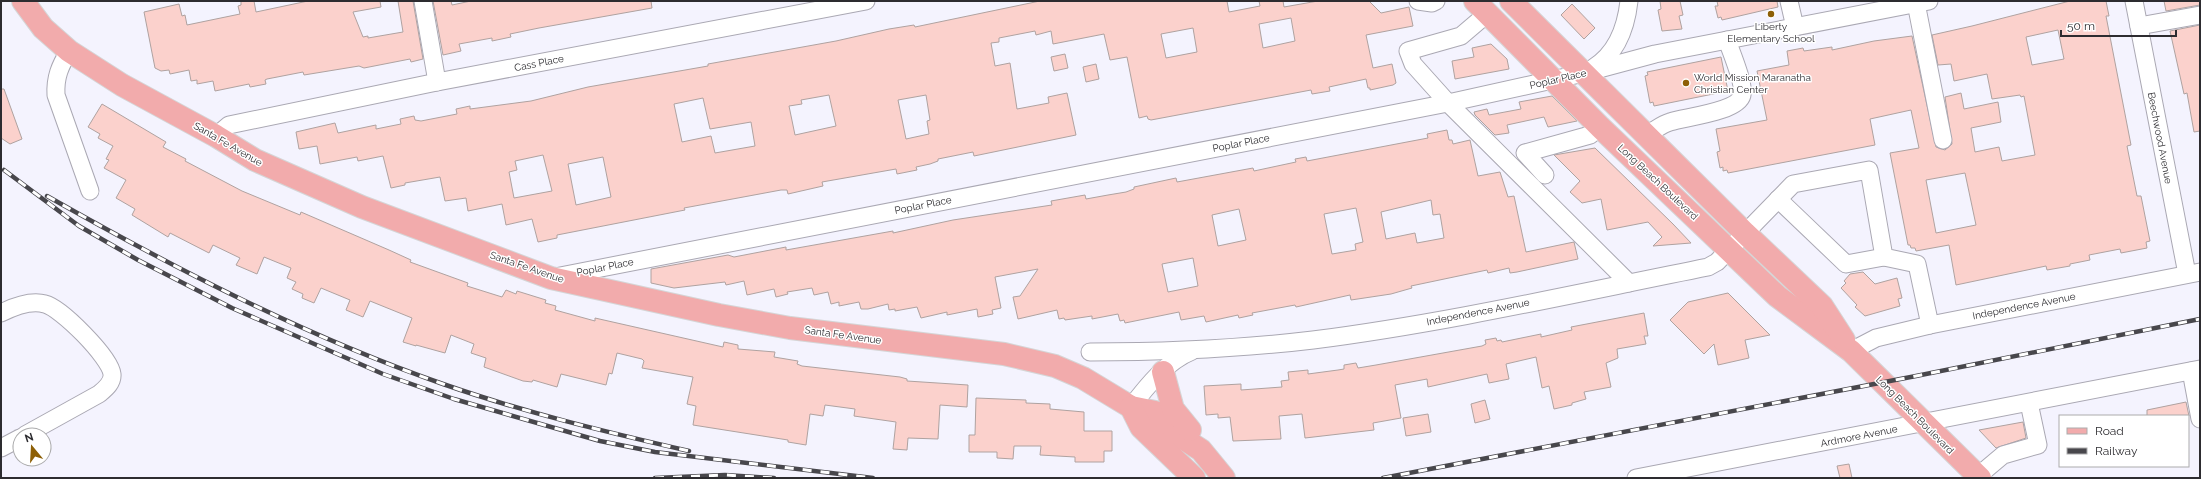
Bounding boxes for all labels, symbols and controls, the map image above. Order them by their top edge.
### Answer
marker: Liberty Elementary School [1766,9,1776,19]
scale bar [2061,12,2176,38]
text: 50 m [2067,19,2095,33]
place label: Liberty Elementary School [1727,21,1815,44]
street label: Cass Place [513,53,565,73]
street label: Poplar Place [1529,67,1588,91]
place label: World Mission Maranatha Christian Center [1694,72,1811,95]
marker: World Mission Maranatha Christian Center [1681,78,1691,88]
street label: Beechwood Avenue [2146,91,2174,185]
street label: Santa Fe Avenue [192,120,264,168]
street label: Poplar Place [1212,132,1271,154]
street label: Long Beach Boulevard [1616,142,1700,222]
street label: Poplar Place [894,194,953,216]
street label: Santa Fe Avenue [489,249,566,285]
street label: Poplar Place [576,256,635,278]
street label: Independence Avenue [1971,291,2077,321]
street label: Independence Avenue [1425,297,1531,327]
street label: Santa Fe Avenue [804,324,882,346]
street label: Long Beach Boulevard [1874,374,1956,456]
legend [2059,415,2189,467]
street label: Ardmore Avenue [1820,423,1898,449]
text: Road [2095,424,2124,438]
north arrow [12,427,52,467]
text: N [23,430,35,445]
text: Railway [2095,444,2138,458]

